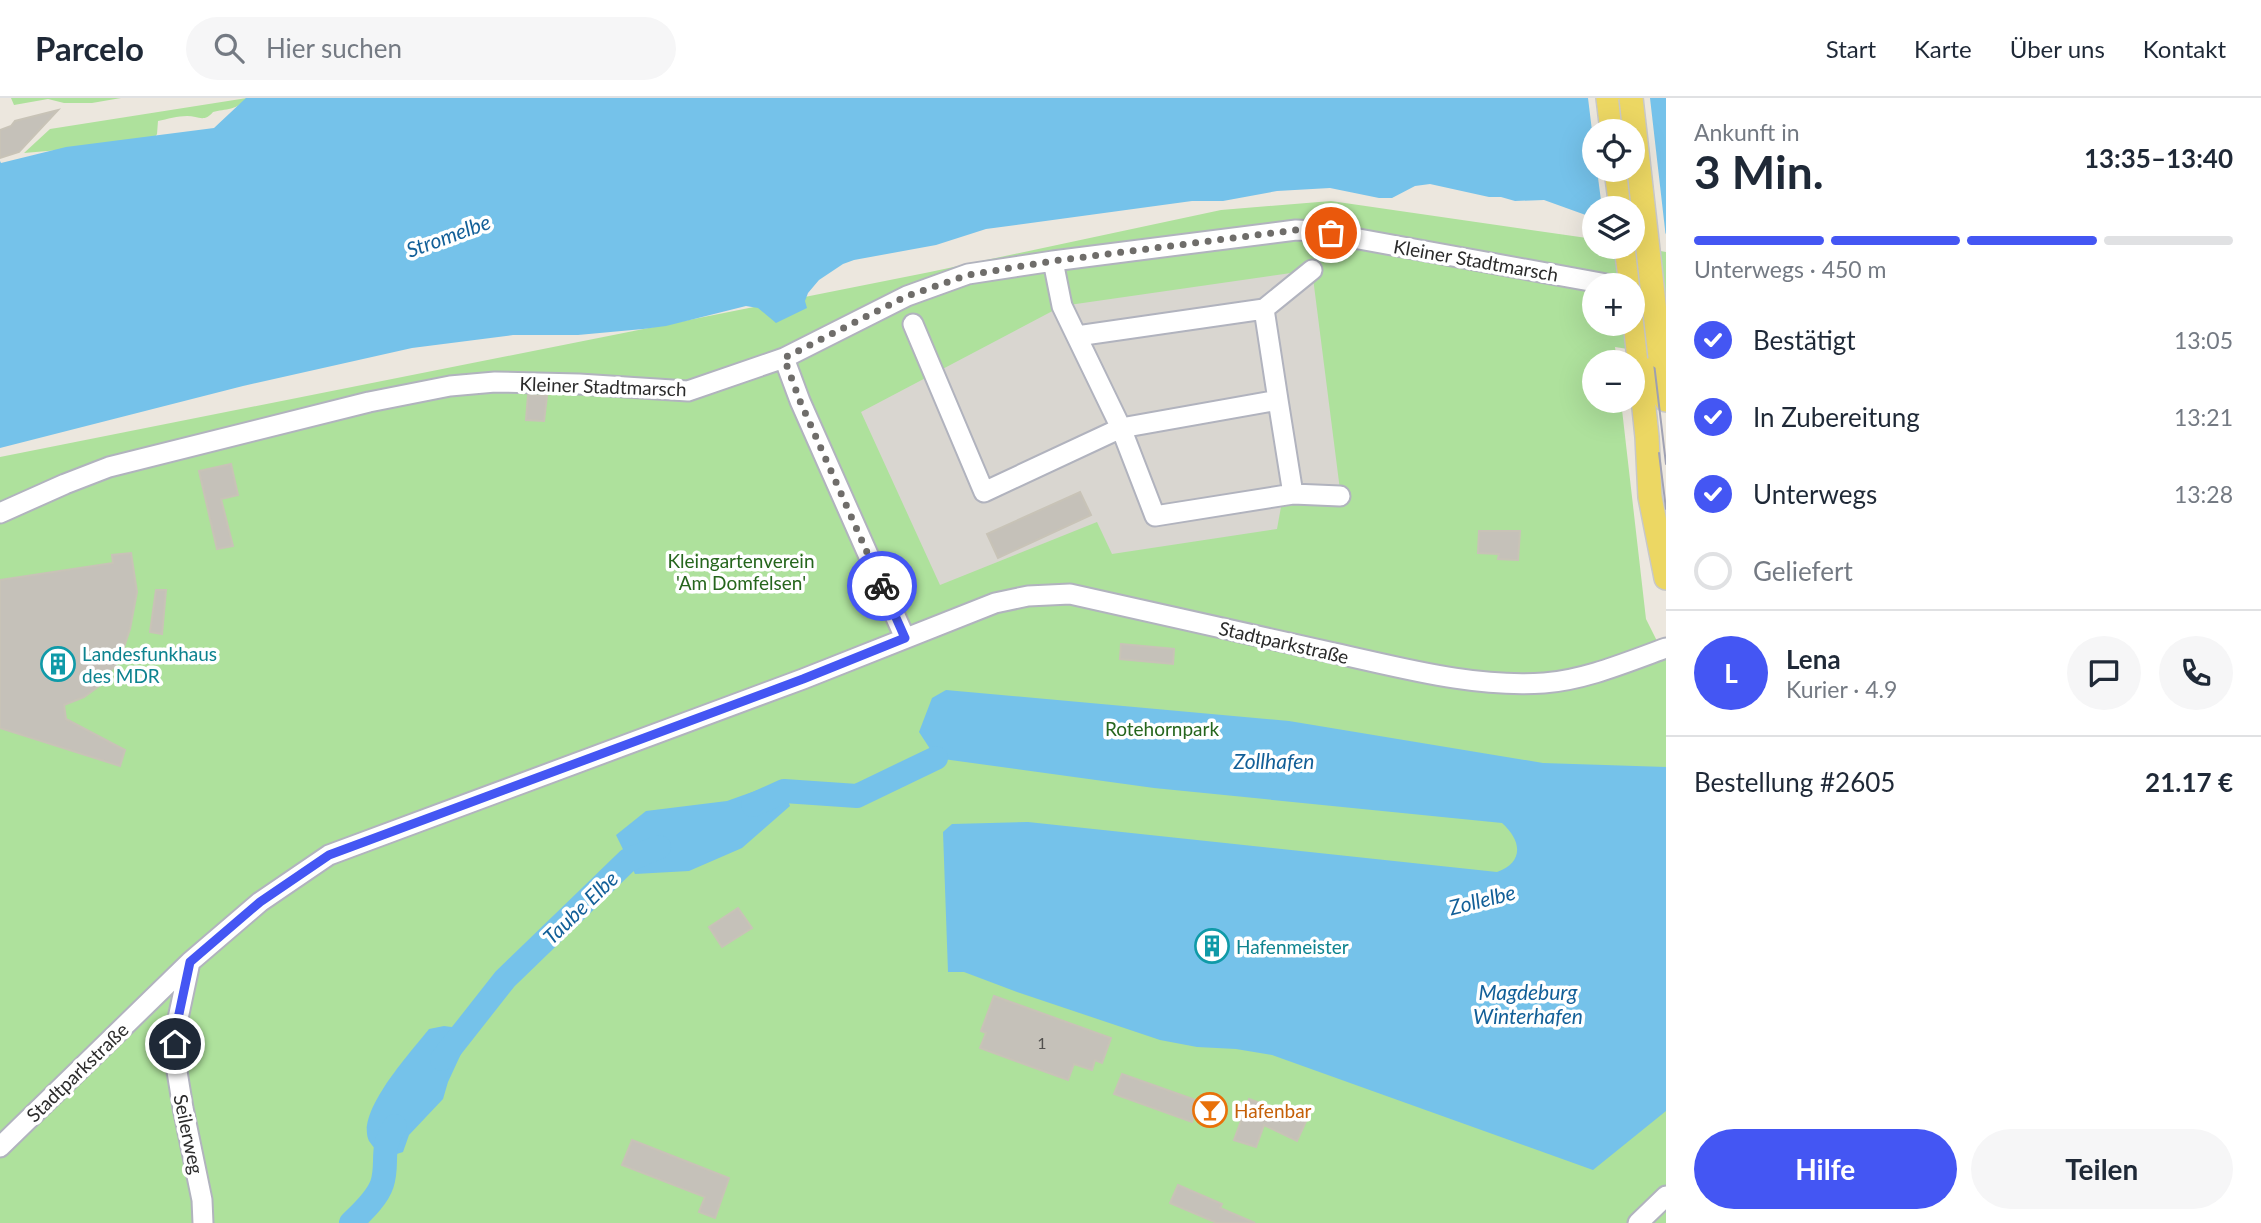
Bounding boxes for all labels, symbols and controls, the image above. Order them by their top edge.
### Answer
search box [186,17,676,80]
text: Parcelo [35,28,144,68]
icon: search [210,29,248,67]
text: Hier suchen [266,32,402,64]
text: Start [1826,34,1876,63]
text: Karte [1914,34,1972,63]
text: Über uns [2010,34,2105,63]
text: Kontakt [2143,34,2226,63]
text: Ankunft in [1694,118,1800,146]
map controls [1582,119,1645,413]
button: locate [1582,119,1645,182]
text: 13:35–13:40 [2084,142,2233,174]
text: 3 Min. [1694,144,1824,199]
button: layers [1582,196,1645,259]
pin [1301,203,1361,263]
water label: Stromelbe [402,208,494,262]
icon: bag [1312,214,1350,252]
street label: Kleiner Stadtmarsch [1392,234,1560,286]
text: Unterwegs · 450 m [1694,255,1887,283]
button: + [1582,273,1645,336]
icon: check [1694,321,1732,359]
text: Bestätigt [1753,324,1856,356]
text: 13:05 [2174,326,2233,354]
button: − [1582,350,1645,413]
street label: Kleiner Stadtmarsch [519,372,687,400]
icon: check [1694,398,1732,436]
text: In Zubereitung [1753,401,1920,433]
text: 13:21 [2174,403,2233,431]
icon: check [1694,475,1732,513]
text: Unterwegs [1753,478,1877,510]
text: 13:28 [2174,480,2233,508]
park label: Kleingartenverein 'Am Domfelsen' [668,549,815,594]
courier [847,551,917,621]
text: Geliefert [1753,555,1853,587]
icon: bike [863,567,901,605]
street label: Stadtparkstraße [1217,616,1351,668]
button: chat [2067,636,2141,710]
button: phone [2159,636,2233,710]
place label: Landesfunkhaus des MDR [82,642,217,687]
text: Lena [1786,643,1841,675]
building icon: Landesfunkhaus des MDR [39,645,77,683]
text: L [1724,657,1738,689]
text: Kurier · 4.9 [1786,675,1897,703]
park label: Rotehornpark [1105,717,1219,740]
water label: Zollhafen [1233,748,1314,773]
text: Bestellung #2605 [1694,766,1895,798]
text: 21.17 € [2145,766,2233,798]
water label: Taube Elbe [537,865,623,949]
water label: Zollelbe [1445,879,1518,920]
building icon: Hafenmeister [1193,927,1231,965]
place label: Hafenmeister [1236,935,1349,958]
water label: Magdeburg Winterhafen [1473,979,1583,1028]
pin [145,1014,205,1074]
street label: Stadtparkstraße [21,1018,133,1126]
icon: home [156,1025,194,1063]
house number: 1 [1037,1033,1047,1052]
bar icon: Hafenbar [1191,1091,1229,1129]
street label: Seilerweg [169,1092,209,1176]
place label: Hafenbar [1234,1099,1312,1122]
button: Hilfe [1694,1129,1957,1209]
button: Teilen [1971,1129,2233,1209]

